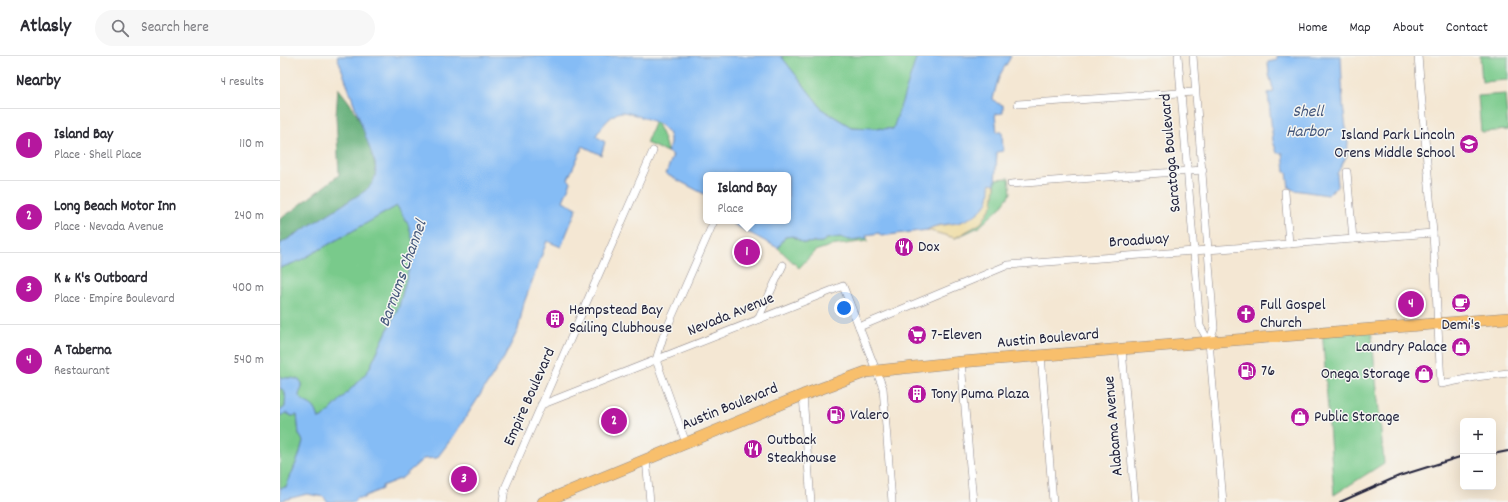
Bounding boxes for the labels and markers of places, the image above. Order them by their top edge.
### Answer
place label: Island Park Lincoln Orens Middle School [1334,124,1455,165]
school or university icon: Island Park Lincoln Orens Middle School [1458,133,1480,155]
restaurant icon: Dox [893,236,915,258]
place label: Dox [918,236,939,259]
pin: 1 [734,237,760,267]
pin: 4 [1398,289,1424,319]
cafe icon: Demi's [1450,292,1472,314]
place label: Full Gospel Church [1260,294,1326,335]
place label: Hempstead Bay Sailing Clubhouse [569,299,672,340]
church icon: Full Gospel Church [1235,303,1257,325]
building icon: Hempstead Bay Sailing Clubhouse [544,308,566,330]
place label: Demi's [1441,314,1481,337]
supermarket icon: 7-Eleven [906,324,928,346]
place label: 7-Eleven [931,324,982,347]
place label: Laundry Palace [1356,336,1447,359]
shop icon: Laundry Palace [1450,336,1472,358]
fuel station icon: 76 [1236,360,1258,382]
place label: 76 [1261,360,1275,383]
place label: Onega Storage [1321,363,1410,386]
shop icon: Onega Storage [1413,363,1435,385]
building icon: Tony Puma Plaza [906,383,928,405]
place label: Tony Puma Plaza [931,383,1030,406]
fuel station icon: Valero [825,404,847,426]
place label: Valero [850,404,889,427]
pin: 2 [601,406,627,436]
shop icon: Public Storage [1289,406,1311,428]
place label: Public Storage [1314,406,1400,429]
place label: Outback Steakhouse [767,429,836,470]
restaurant icon: Outback Steakhouse [742,438,764,460]
pin: 3 [451,464,477,494]

